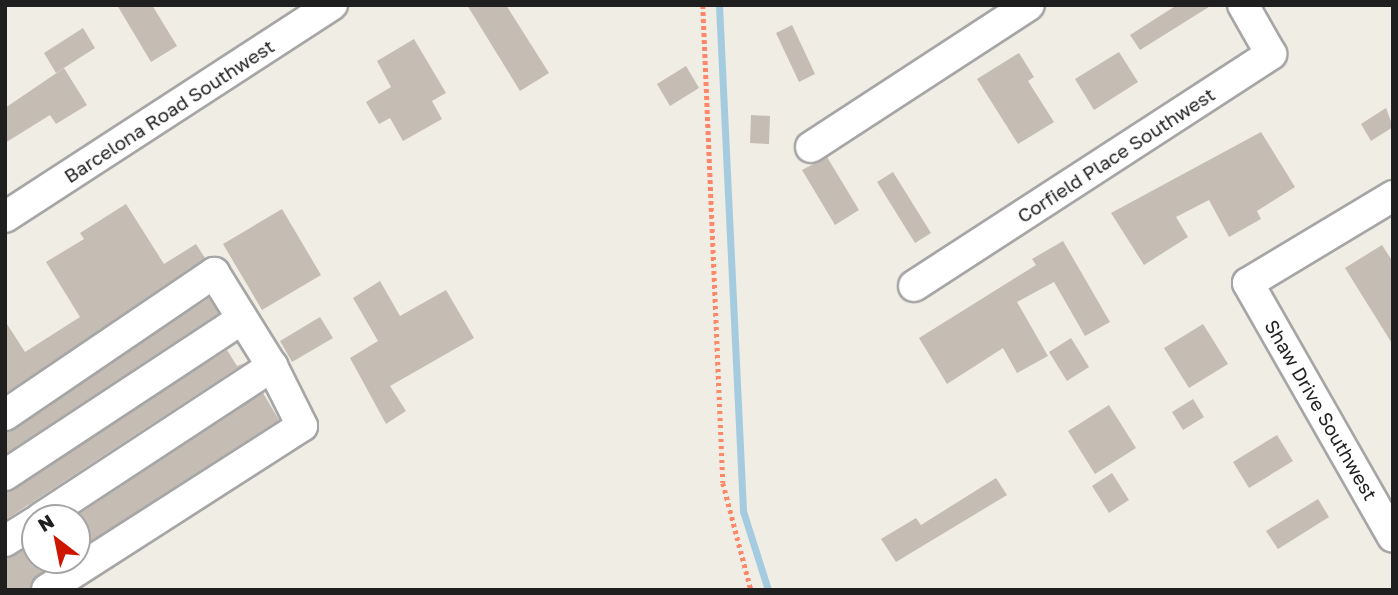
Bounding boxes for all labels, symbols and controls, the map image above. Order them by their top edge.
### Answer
street label: Barcelona Road Southwest [60,34,278,188]
street label: Corfield Place Southwest [1013,83,1219,227]
street label: Shaw Drive Southwest [1260,316,1382,504]
north arrow [21,504,91,574]
text: N [33,509,58,536]

